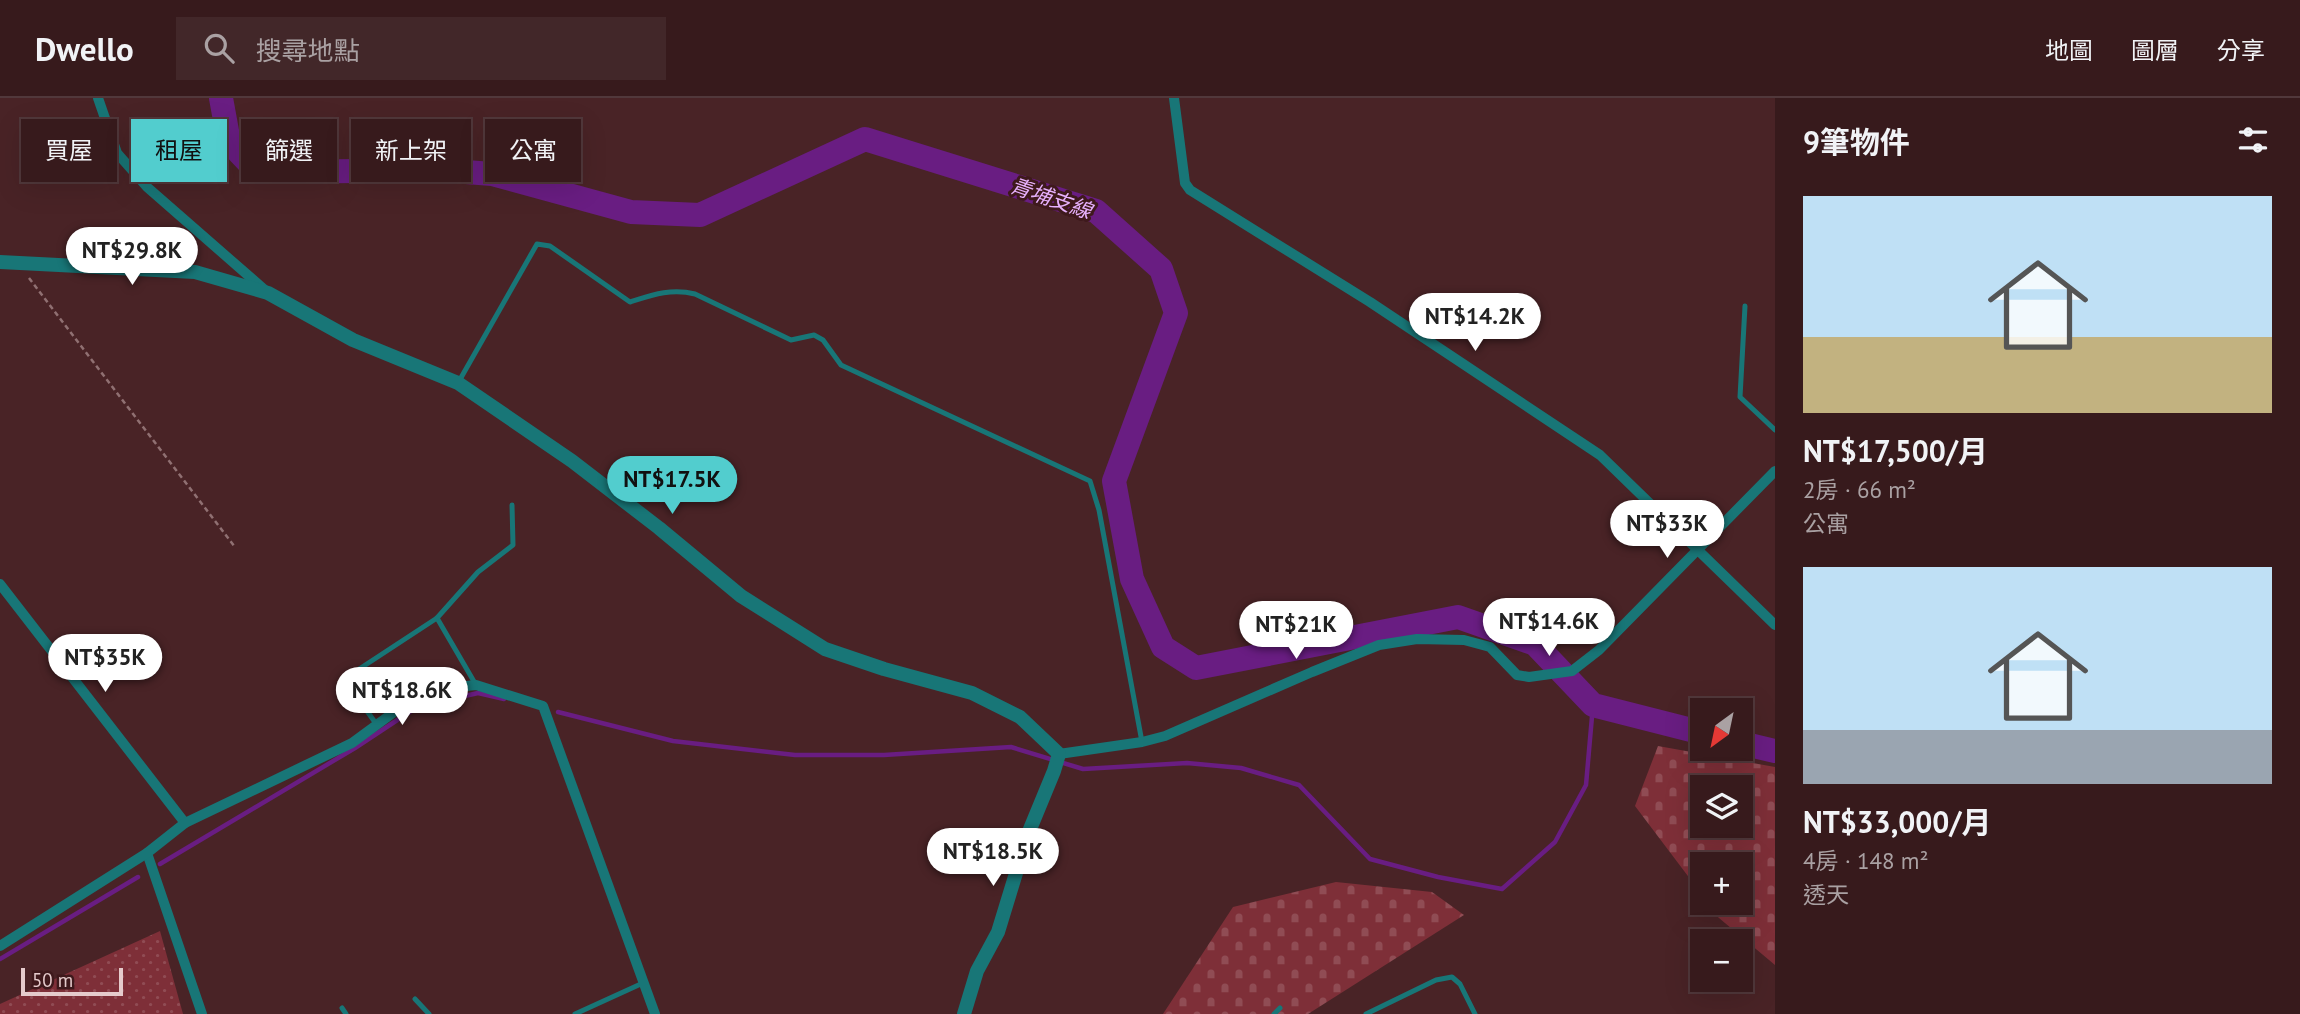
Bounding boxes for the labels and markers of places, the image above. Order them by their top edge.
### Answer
pin: NT$29.8K [60,228,204,287]
pin: NT$14.2K [1403,294,1547,353]
pin: NT$17.5K [600,456,744,516]
pin: NT$33K [1610,500,1724,560]
pin: NT$14.6K [1477,598,1621,658]
pin: NT$21K [1239,602,1353,661]
pin: NT$35K [48,634,162,694]
pin: NT$18.6K [330,668,474,727]
pin: NT$18.5K [921,828,1065,888]

